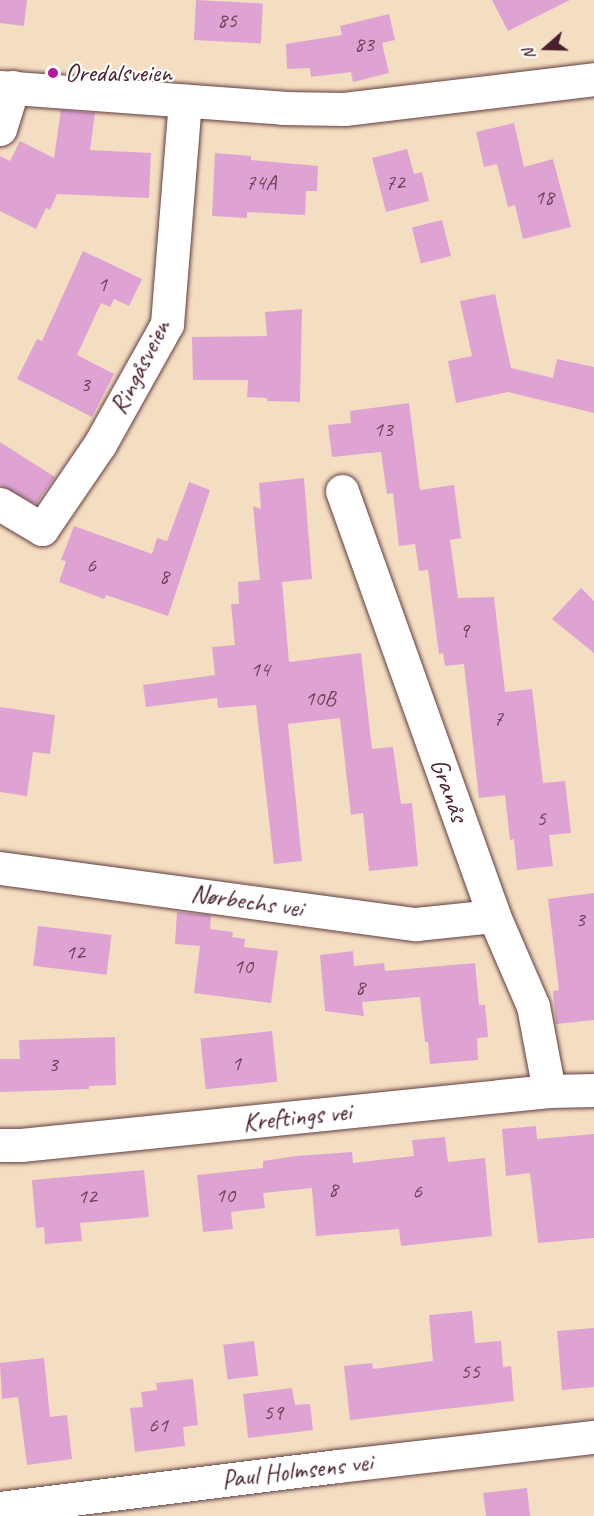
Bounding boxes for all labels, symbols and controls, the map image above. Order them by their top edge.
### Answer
house number: 85 [217,8,237,34]
north arrow [516,18,576,78]
house number: 83 [354,32,374,58]
text: N [518,46,540,62]
place label: Oredalsveien [65,57,172,89]
marker: Oredalsveien [46,66,60,80]
house number: 74A [246,170,276,196]
house number: 72 [385,170,405,196]
house number: 18 [534,185,554,211]
house number: 1 [97,272,107,298]
street label: Ringåsveien [103,314,177,420]
house number: 3 [80,372,90,398]
house number: 13 [373,417,393,443]
house number: 6 [86,553,96,579]
house number: 8 [159,564,169,590]
house number: 9 [459,618,469,644]
house number: 14 [250,657,270,683]
house number: 10B [304,686,336,712]
house number: 7 [493,706,503,732]
street label: Granås [423,754,475,826]
house number: 5 [536,806,546,832]
street label: Nørbechs vei [189,878,305,924]
house number: 3 [575,907,585,933]
house number: 12 [65,940,85,966]
house number: 10 [233,954,253,980]
house number: 8 [355,975,365,1001]
house number: 1 [231,1051,241,1077]
house number: 3 [48,1052,58,1078]
street label: Kreftings vei [241,1096,353,1138]
house number: 8 [328,1177,338,1203]
house number: 6 [412,1179,422,1205]
house number: 10 [215,1183,235,1209]
house number: 12 [77,1184,97,1210]
house number: 55 [460,1359,480,1385]
house number: 59 [263,1400,283,1426]
house number: 61 [148,1413,168,1439]
street label: Paul Holmsens vei [219,1446,375,1496]

